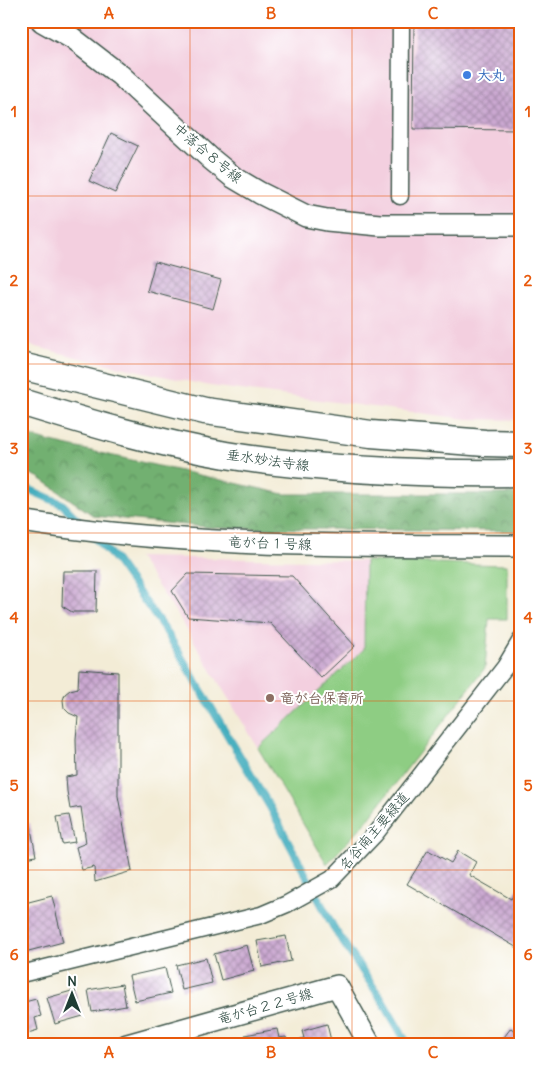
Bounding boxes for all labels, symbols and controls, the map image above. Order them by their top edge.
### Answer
text: A [104,3,114,23]
text: B [266,3,277,23]
text: C [428,3,439,23]
place label: 大丸 [477,66,505,84]
marker: 大丸 [461,69,473,81]
text: 1 [11,101,17,121]
text: 1 [525,101,531,121]
street label: 中落合８号線 [170,119,246,187]
text: 2 [10,270,19,290]
text: 2 [524,270,533,290]
text: 3 [9,438,19,458]
text: 3 [523,438,533,458]
street label: 垂水妙法寺線 [225,445,311,475]
street label: 竜が台１号線 [228,533,312,553]
text: 4 [9,607,19,627]
text: 4 [523,607,533,627]
place label: 竜が台保育所 [280,689,364,707]
marker: 竜が台保育所 [264,692,276,704]
text: 5 [9,775,19,795]
text: 5 [523,775,533,795]
street label: 名谷南主要緑道 [335,788,413,874]
text: 6 [9,944,19,964]
text: 6 [523,944,533,964]
north arrow [48,968,98,1018]
text: N [67,972,77,990]
street label: 竜が台２２号線 [215,984,315,1028]
text: A [104,1042,114,1062]
text: B [266,1042,277,1062]
text: C [428,1042,439,1062]

